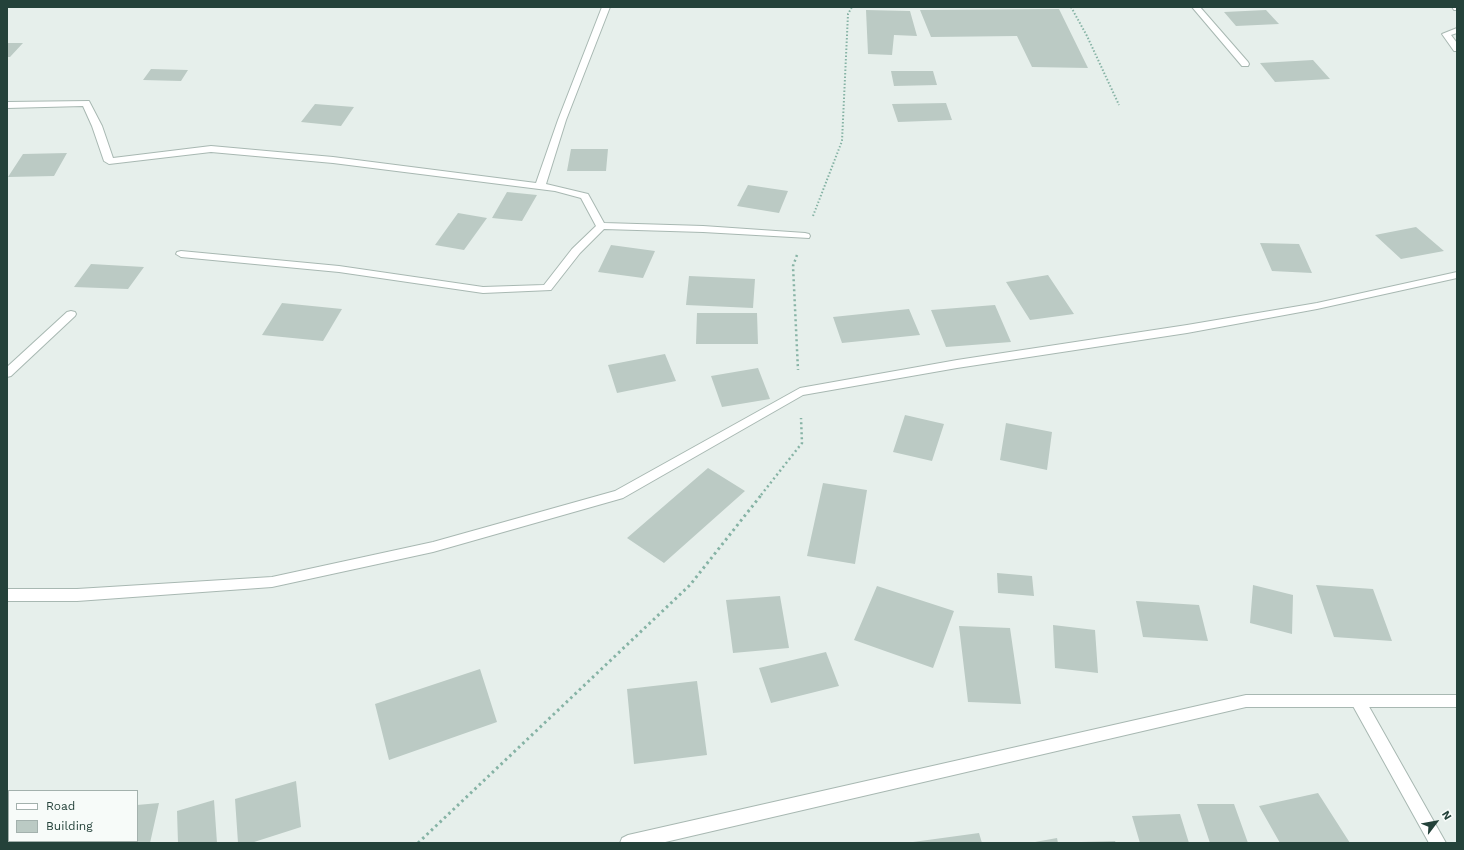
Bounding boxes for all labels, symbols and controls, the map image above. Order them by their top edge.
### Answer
legend [8,790,138,842]
text: Road [46,799,75,813]
north arrow [1416,802,1456,842]
text: N [1439,808,1454,822]
text: Building [46,819,93,833]

